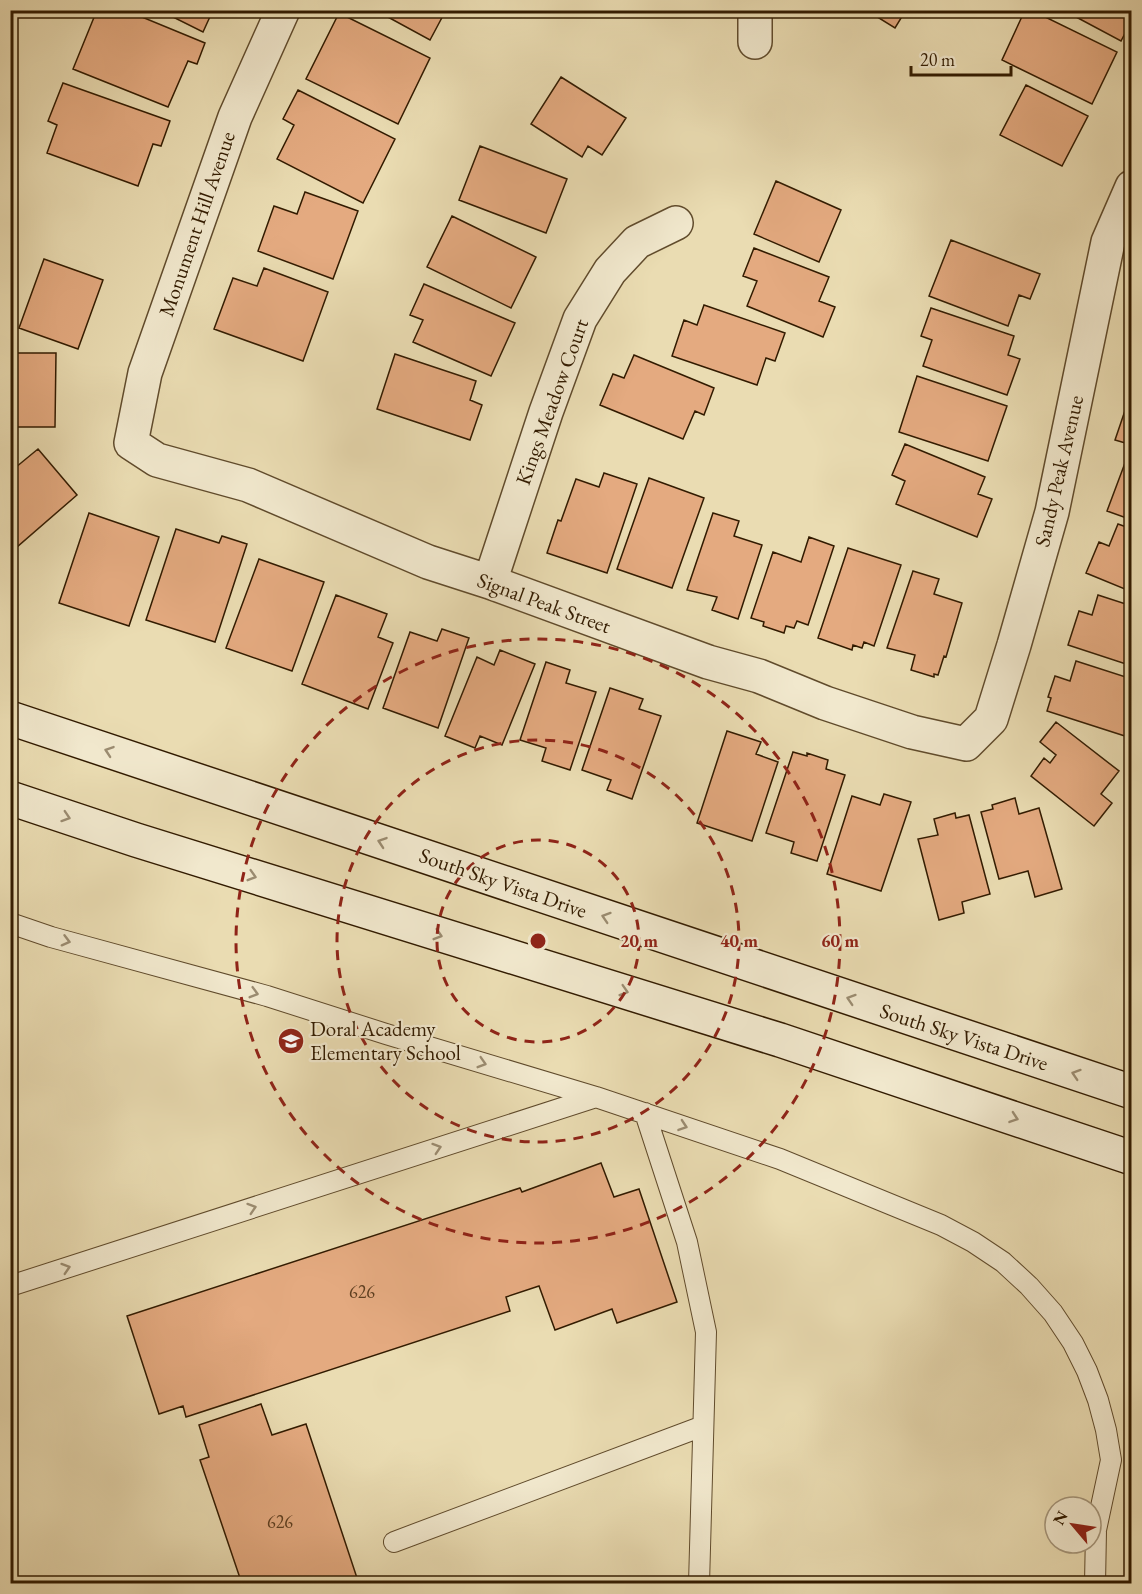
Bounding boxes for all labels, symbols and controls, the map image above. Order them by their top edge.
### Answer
scale bar [911,39,1012,77]
text: 20 m [920,48,955,71]
street label: Monument Hill Avenue [152,128,241,320]
street label: Kings Meadow Court [509,315,594,489]
street label: Sandy Peak Avenue [1028,392,1089,549]
street label: Signal Peak Street [474,566,615,639]
one-way arrow [104,745,115,758]
one-way arrow [60,810,71,822]
one-way arrow [377,837,388,850]
street label: South Sky Vista Drive [416,841,591,924]
one-way arrow [246,869,257,881]
one-way arrow [601,912,612,925]
one-way arrow [432,928,443,940]
text: 20 m [620,929,658,952]
text: 40 m [720,929,758,952]
text: 60 m [821,929,859,952]
centre of rings [528,931,548,951]
one-way arrow [60,934,71,946]
one-way arrow [618,984,629,996]
one-way arrow [248,986,259,998]
one-way arrow [846,994,857,1006]
street label: South Sky Vista Drive [877,997,1052,1076]
place label: Doral Academy Elementary School [310,1015,461,1066]
school or university icon: Doral Academy Elementary School [276,1026,306,1056]
one-way arrow [476,1056,487,1068]
one-way arrow [1071,1068,1082,1081]
one-way arrow [1008,1111,1019,1124]
one-way arrow [677,1118,687,1131]
one-way arrow [431,1143,442,1156]
one-way arrow [246,1203,257,1215]
one-way arrow [60,1263,71,1276]
house number: 626 [349,1280,375,1303]
north arrow [1043,1495,1103,1555]
text: N [1048,1507,1073,1529]
house number: 626 [267,1510,293,1533]

